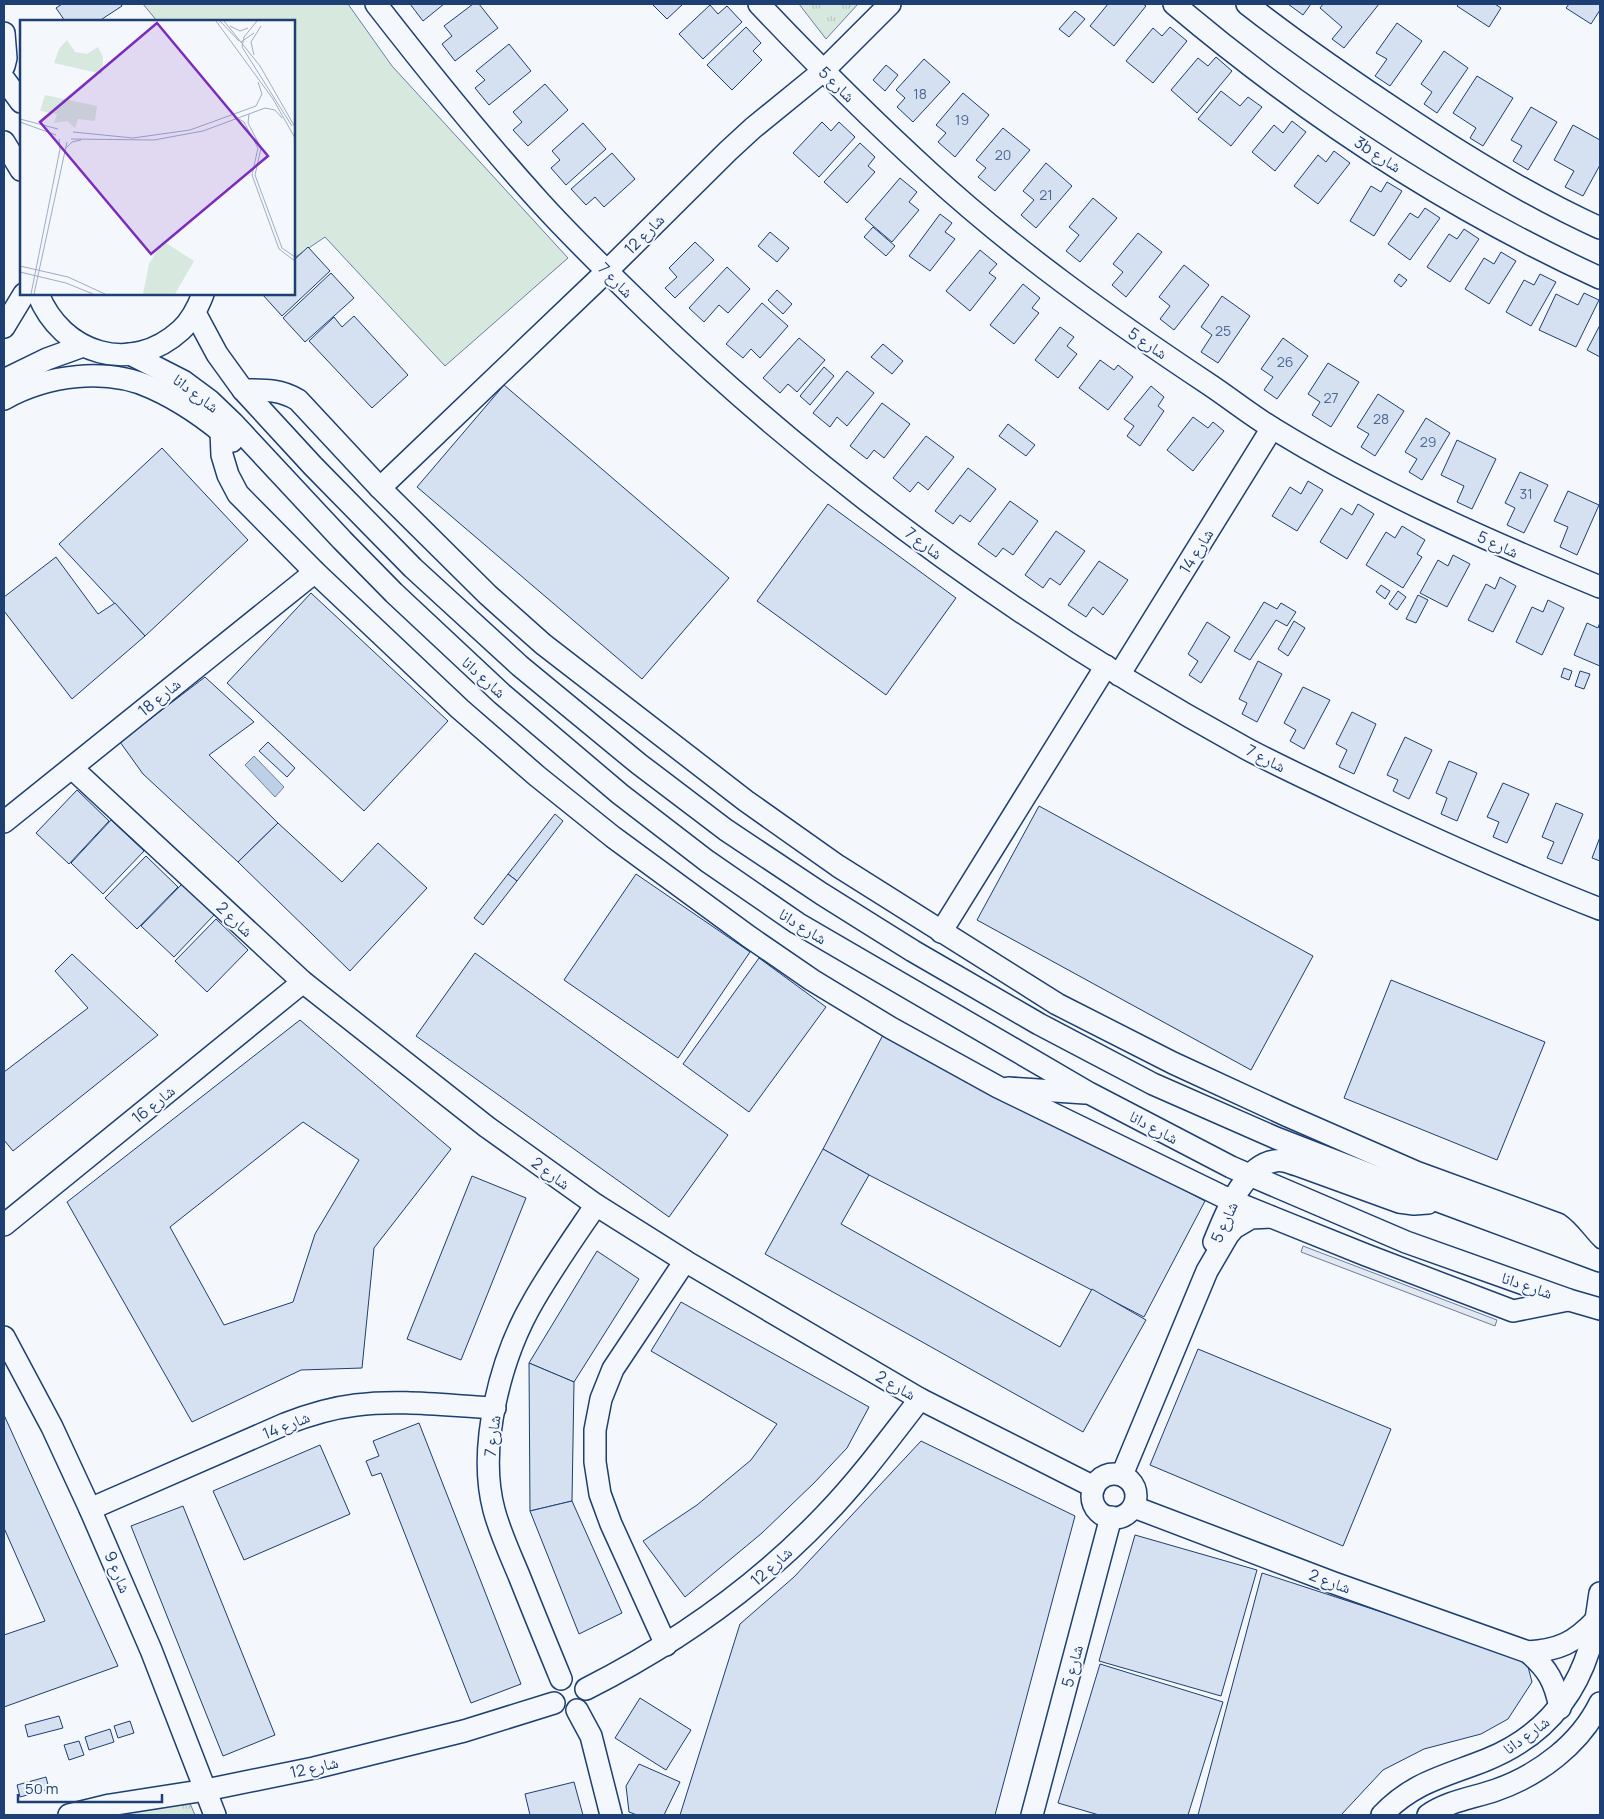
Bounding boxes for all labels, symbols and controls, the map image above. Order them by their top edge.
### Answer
inset map [20,20,295,295]
street label: شارع 5 [814,61,860,107]
house number: 18 [913,84,927,103]
house number: 19 [955,110,969,129]
street label: 3b شارع [1350,131,1406,177]
house number: 20 [995,145,1011,164]
house number: 21 [1039,185,1053,204]
street label: شارع 12 [619,209,669,259]
street label: شارع 7 [593,257,639,303]
house number: 25 [1215,321,1231,340]
street label: شارع 5 [1124,322,1172,364]
house number: 26 [1277,352,1293,371]
street label: شارع دانا [168,368,224,418]
house number: 27 [1323,388,1339,407]
house number: 28 [1373,409,1389,428]
house number: 29 [1420,432,1436,451]
house number: 31 [1519,484,1533,503]
street label: شارع 7 [901,522,947,564]
street label: شارع 14 [1174,524,1218,578]
street label: شارع 5 [1474,525,1522,563]
street label: شارع دانا [457,651,511,703]
street label: شارع 18 [133,673,185,721]
street label: شارع 7 [1242,739,1290,777]
street label: شارع 2 [212,896,258,942]
street label: شارع دانا [775,903,831,949]
street label: شارع 16 [127,1080,179,1128]
street label: شارع دانا [1126,1105,1182,1149]
street label: شارع 2 [527,1152,575,1194]
street label: شارع 5 [1205,1198,1243,1246]
street label: شارع دانا [1499,1266,1555,1304]
street label: شارع 2 [872,1365,920,1405]
street label: شارع 14 [259,1406,313,1444]
street label: شارع 7 [479,1414,505,1458]
street label: شارع 12 [745,1541,797,1591]
street label: شارع 9 [99,1548,137,1596]
street label: شارع 2 [1306,1563,1354,1599]
street label: شارع 5 [1056,1642,1088,1690]
street label: شارع دانا [1498,1711,1554,1759]
street label: شارع 12 [288,1751,340,1783]
scale bar [18,1772,161,1804]
text: 50 m [25,1778,59,1799]

